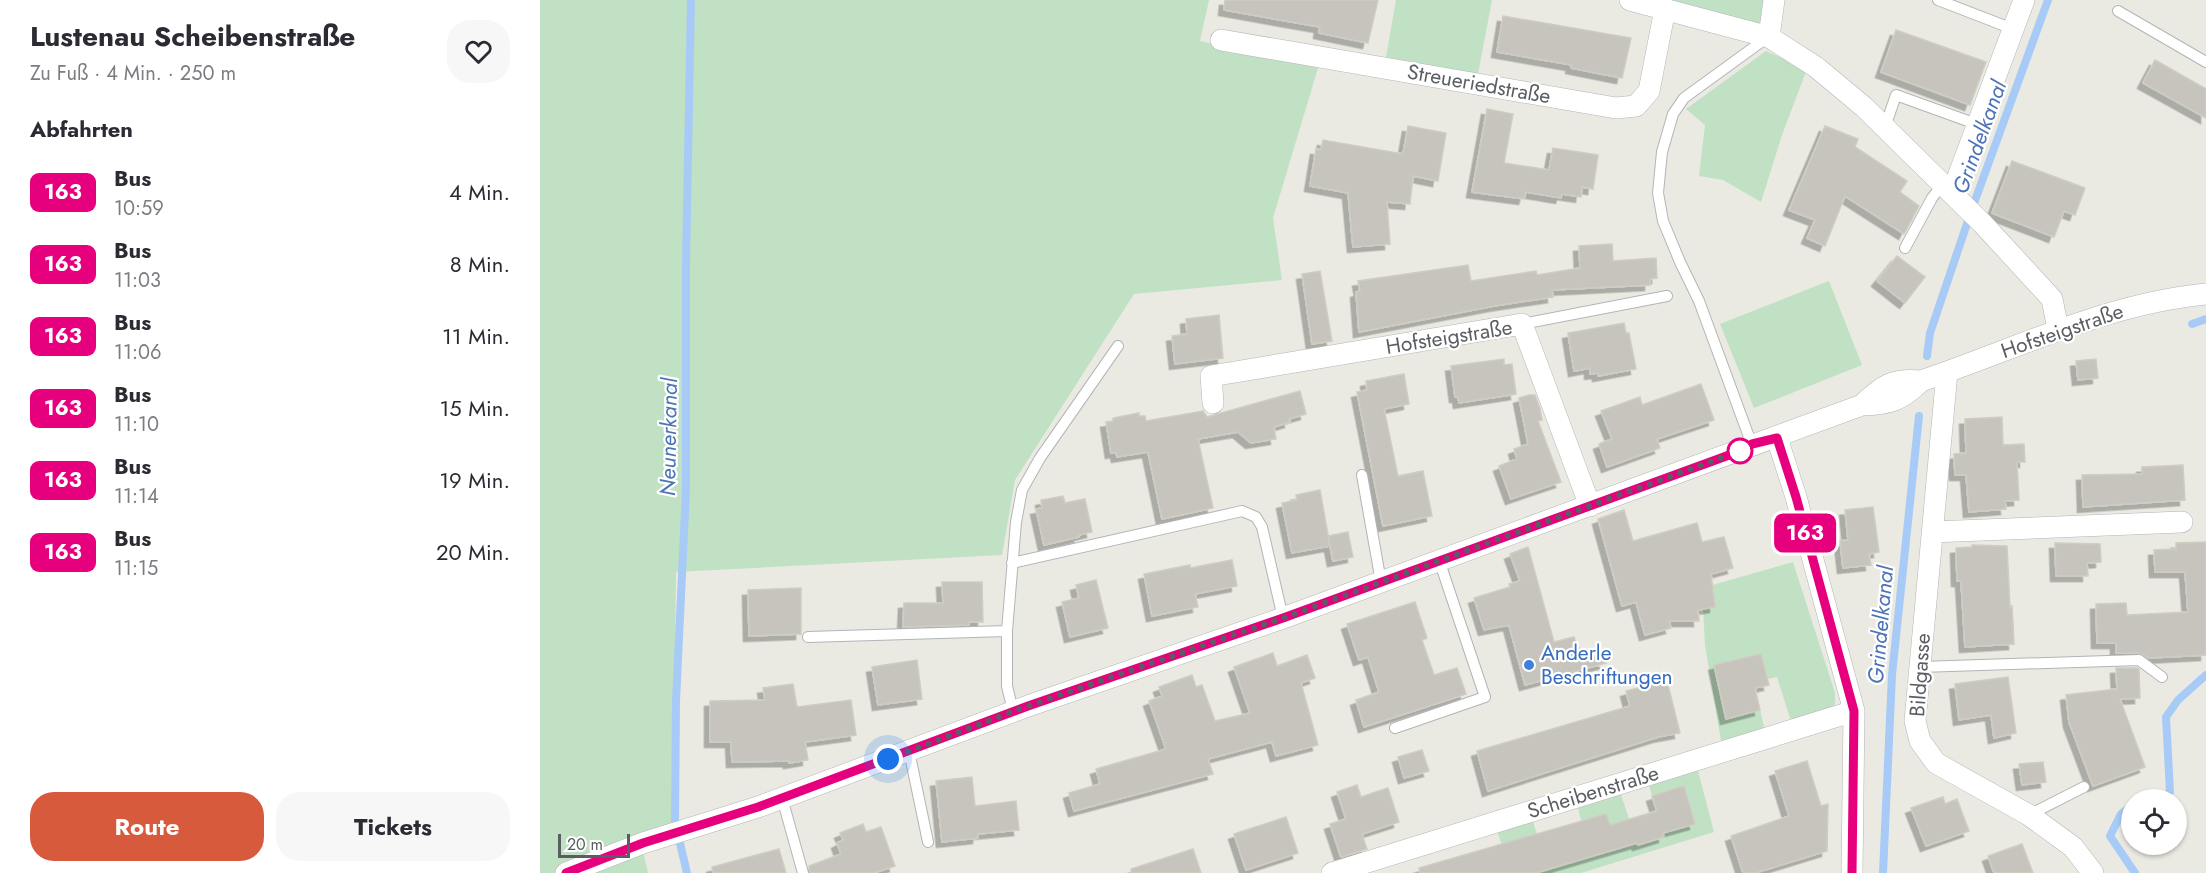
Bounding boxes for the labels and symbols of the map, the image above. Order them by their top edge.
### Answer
street label: Streueriedstraße [1405,57,1553,111]
water label: Grindelkanal [1944,75,2015,198]
street label: Hofsteigstraße [1997,296,2127,366]
street label: Hofsteigstraße [1384,312,1515,362]
water label: Neunerkanal [651,377,685,496]
unlabelled marker [1727,438,1753,464]
line badge: 163 [1770,514,1840,552]
water label: Grindelkanal [1859,563,1901,685]
street label: Bildgasse [1902,632,1938,718]
place label: Anderle Beschriftungen [1541,638,1673,692]
marker: Anderle Beschriftungen [1522,658,1536,672]
your location [873,744,903,774]
street label: Scheibenstraße [1524,758,1663,826]
scale bar [558,831,630,858]

